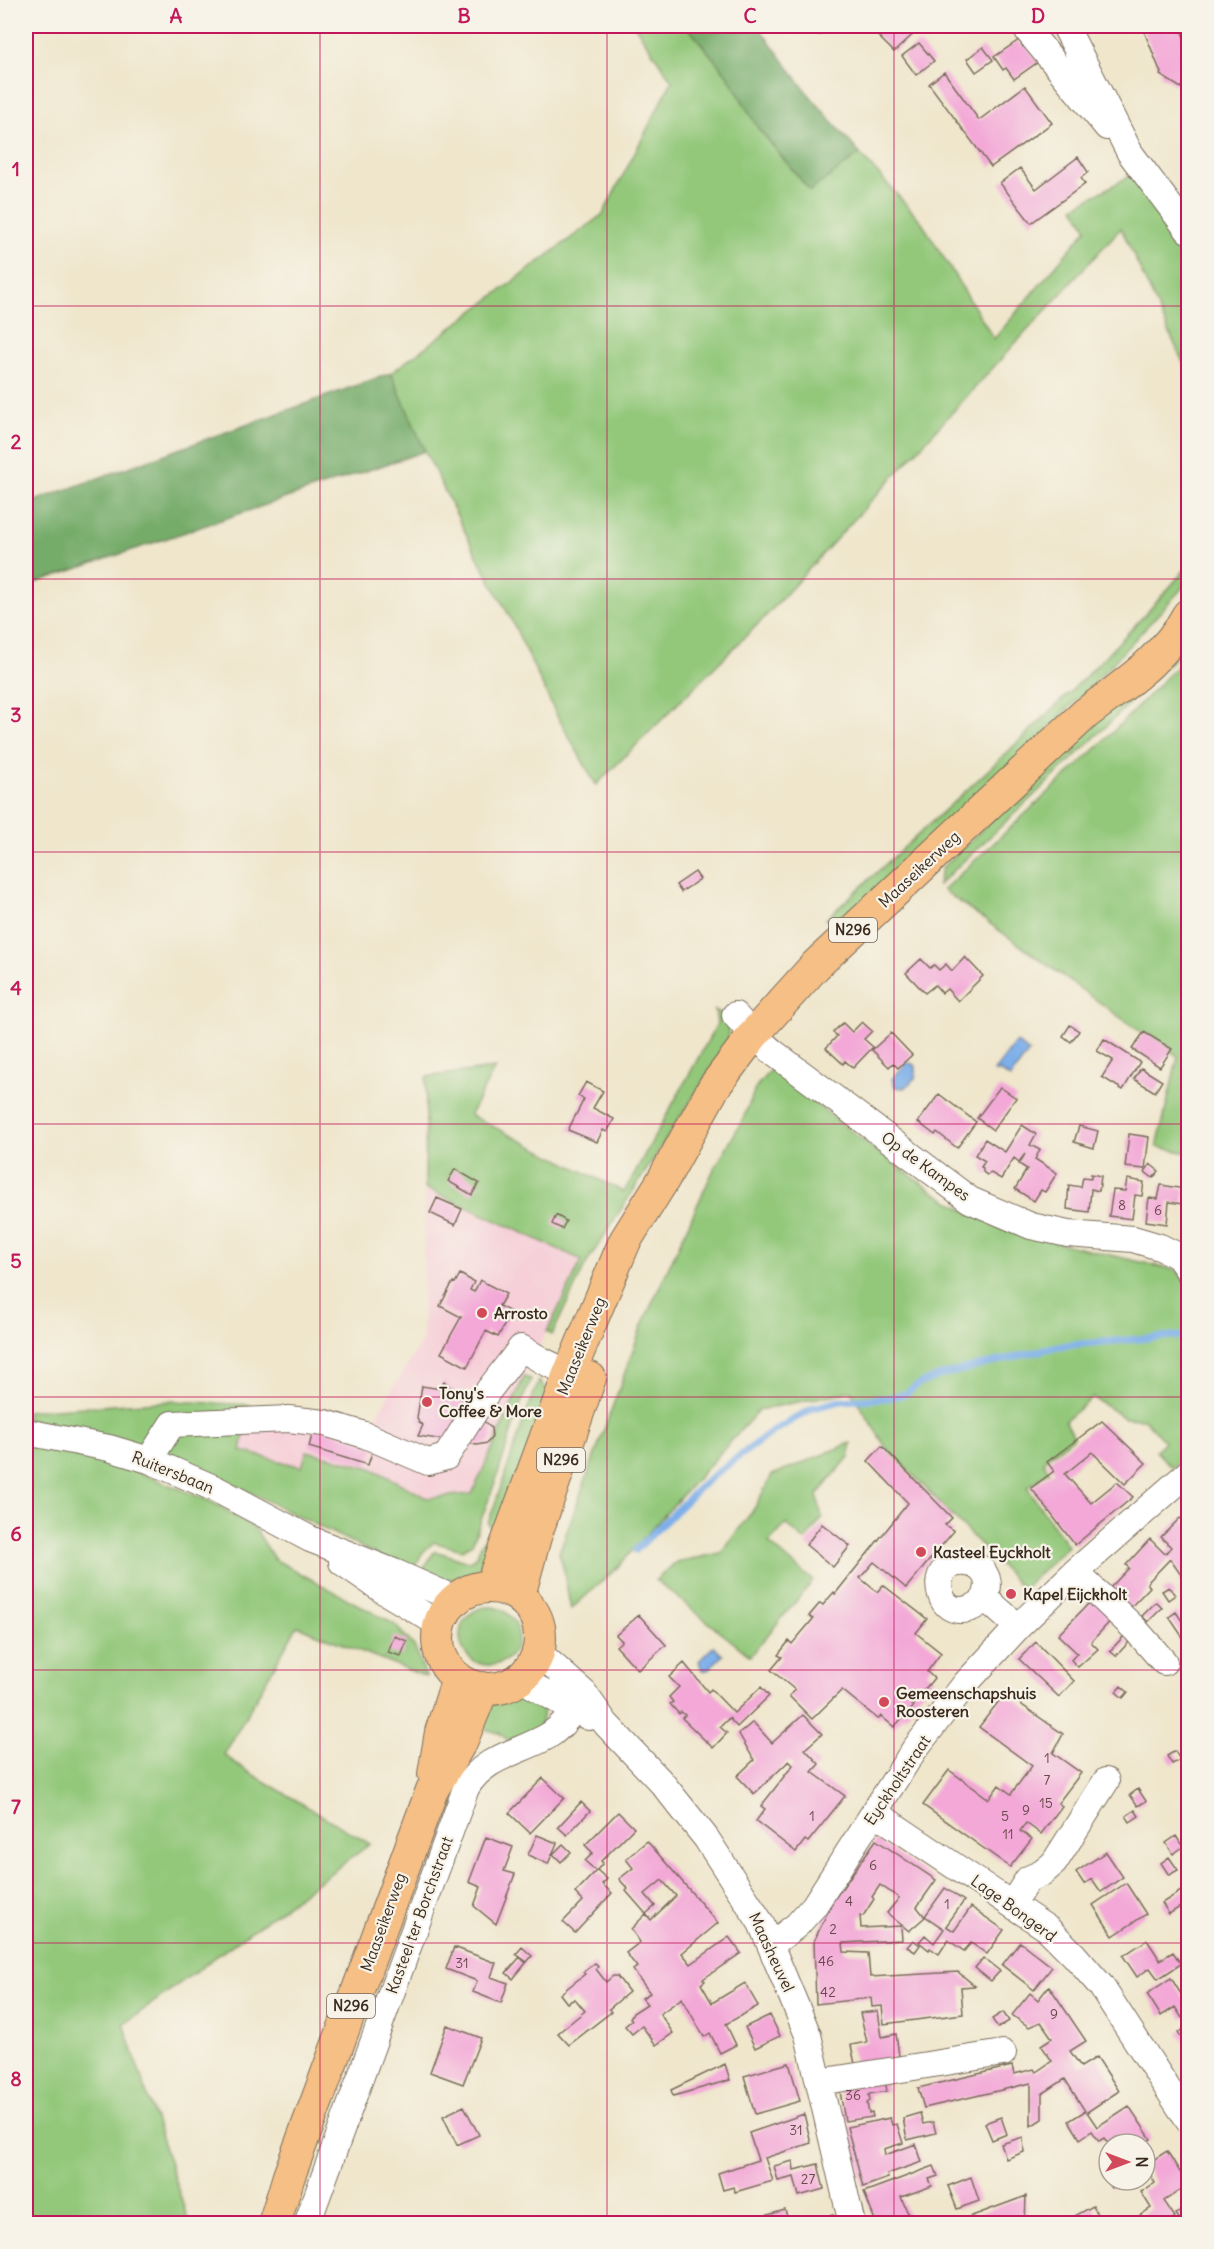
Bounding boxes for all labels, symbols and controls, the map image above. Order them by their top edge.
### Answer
text: A [170,3,183,28]
text: B [457,3,471,28]
text: C [743,3,757,28]
text: D [1031,3,1045,28]
text: 1 [12,156,20,181]
text: 2 [11,429,22,454]
text: 3 [10,702,22,727]
street label: Maaseikerweg [874,826,964,912]
road number: N296 [829,918,877,942]
text: 4 [10,975,22,1000]
street label: Op de Kampes [878,1127,974,1205]
house number: 8 [1118,1196,1126,1214]
house number: 6 [1154,1201,1162,1219]
text: 5 [10,1248,22,1273]
street label: Maaseikerweg [552,1294,610,1398]
place label: Arrosto [494,1303,548,1323]
marker: Arrosto [475,1306,489,1320]
place label: Tony's Coffee & More [439,1383,542,1421]
marker: Tony's Coffee & More [420,1395,434,1409]
street label: Ruitersbaan [129,1446,217,1498]
road number: N296 [537,1448,585,1472]
text: 6 [10,1521,22,1546]
place label: Kasteel Eyckholt [933,1542,1051,1563]
marker: Kasteel Eyckholt [914,1545,928,1559]
place label: Kapel Eijckholt [1023,1584,1128,1605]
marker: Kapel Eijckholt [1004,1587,1018,1601]
place label: Gemeenschapshuis Roosteren [896,1683,1036,1721]
marker: Gemeenschapshuis Roosteren [877,1695,891,1709]
street label: Eyckholtstraat [860,1731,935,1829]
house number: 1 [1044,1749,1050,1767]
house number: 7 [1044,1771,1051,1789]
text: 7 [11,1794,21,1819]
house number: 15 [1039,1794,1053,1812]
house number: 9 [1022,1801,1030,1819]
house number: 1 [809,1807,815,1825]
house number: 5 [1001,1807,1009,1825]
house number: 11 [1002,1825,1014,1843]
street label: Kasteel ter Borchstraat [381,1833,457,1996]
house number: 6 [869,1856,877,1874]
street label: Maaseikerweg [356,1870,410,1974]
street label: Lage Bongerd [967,1870,1061,1946]
house number: 4 [845,1892,853,1910]
house number: 1 [944,1895,950,1913]
street label: Maasheuvel [745,1909,799,1995]
house number: 2 [829,1920,837,1938]
house number: 46 [818,1952,834,1970]
house number: 31 [455,1954,469,1972]
house number: 42 [820,1983,836,2001]
road number: N296 [327,1994,375,2018]
house number: 9 [1050,2005,1058,2023]
text: 8 [10,2066,22,2091]
house number: 36 [845,2086,861,2104]
house number: 31 [789,2121,803,2139]
north arrow [1097,2132,1157,2192]
text: N [1132,2156,1152,2168]
house number: 27 [801,2170,815,2188]

